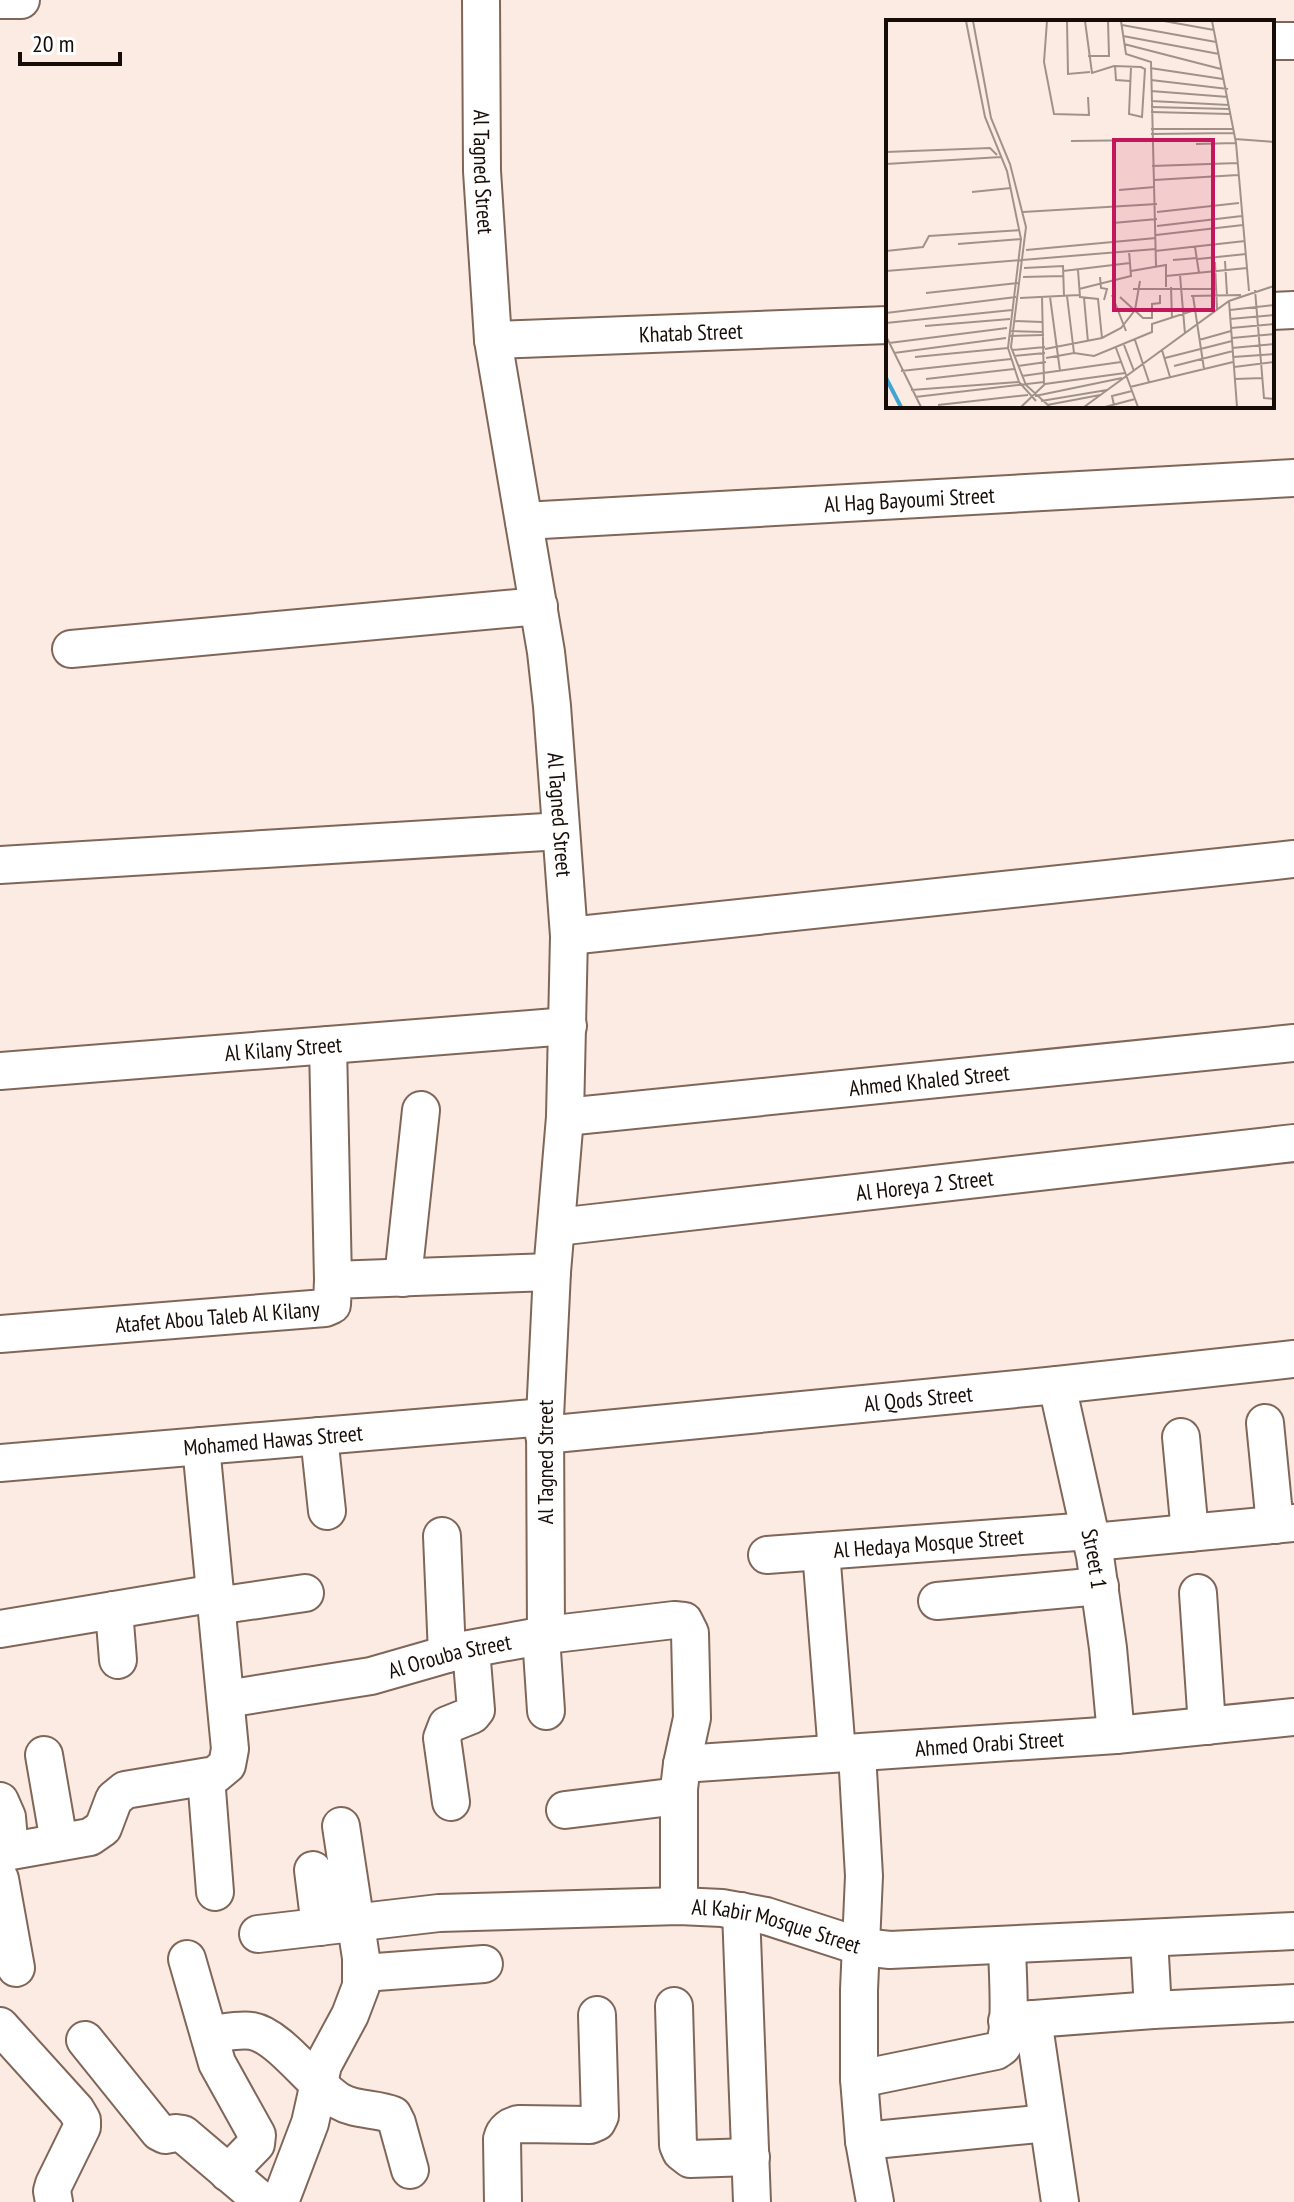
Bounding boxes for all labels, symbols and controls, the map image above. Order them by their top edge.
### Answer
scale bar [20,16,120,66]
inset map [886,20,1274,408]
text: 20 m [32,28,74,59]
street label: Al Tagned Street [468,110,500,235]
street label: Khatab Street [638,317,743,348]
street label: Al Hag Bayoumi Street [823,481,996,518]
street label: Al Tagned Street [541,751,579,878]
street label: Al Kilany Street [223,1030,343,1067]
street label: Ahmed Khaled Street [848,1058,1011,1102]
street label: Al Horeya 2 Street [854,1163,995,1207]
street label: Atafet Abou Taleb Al Kilany [114,1294,321,1339]
street label: Al Qods Street [863,1379,974,1418]
street label: Al Tagned Street [531,1400,559,1524]
street label: Mohamed Hawas Street [182,1418,364,1461]
street label: Al Hedaya Mosque Street [832,1522,1025,1564]
street label: Street 1 [1075,1526,1113,1591]
street label: Al Orouba Street [385,1628,513,1684]
street label: Ahmed Orabi Street [914,1725,1065,1762]
street label: Al Kabir Mosque Street [691,1893,864,1960]

